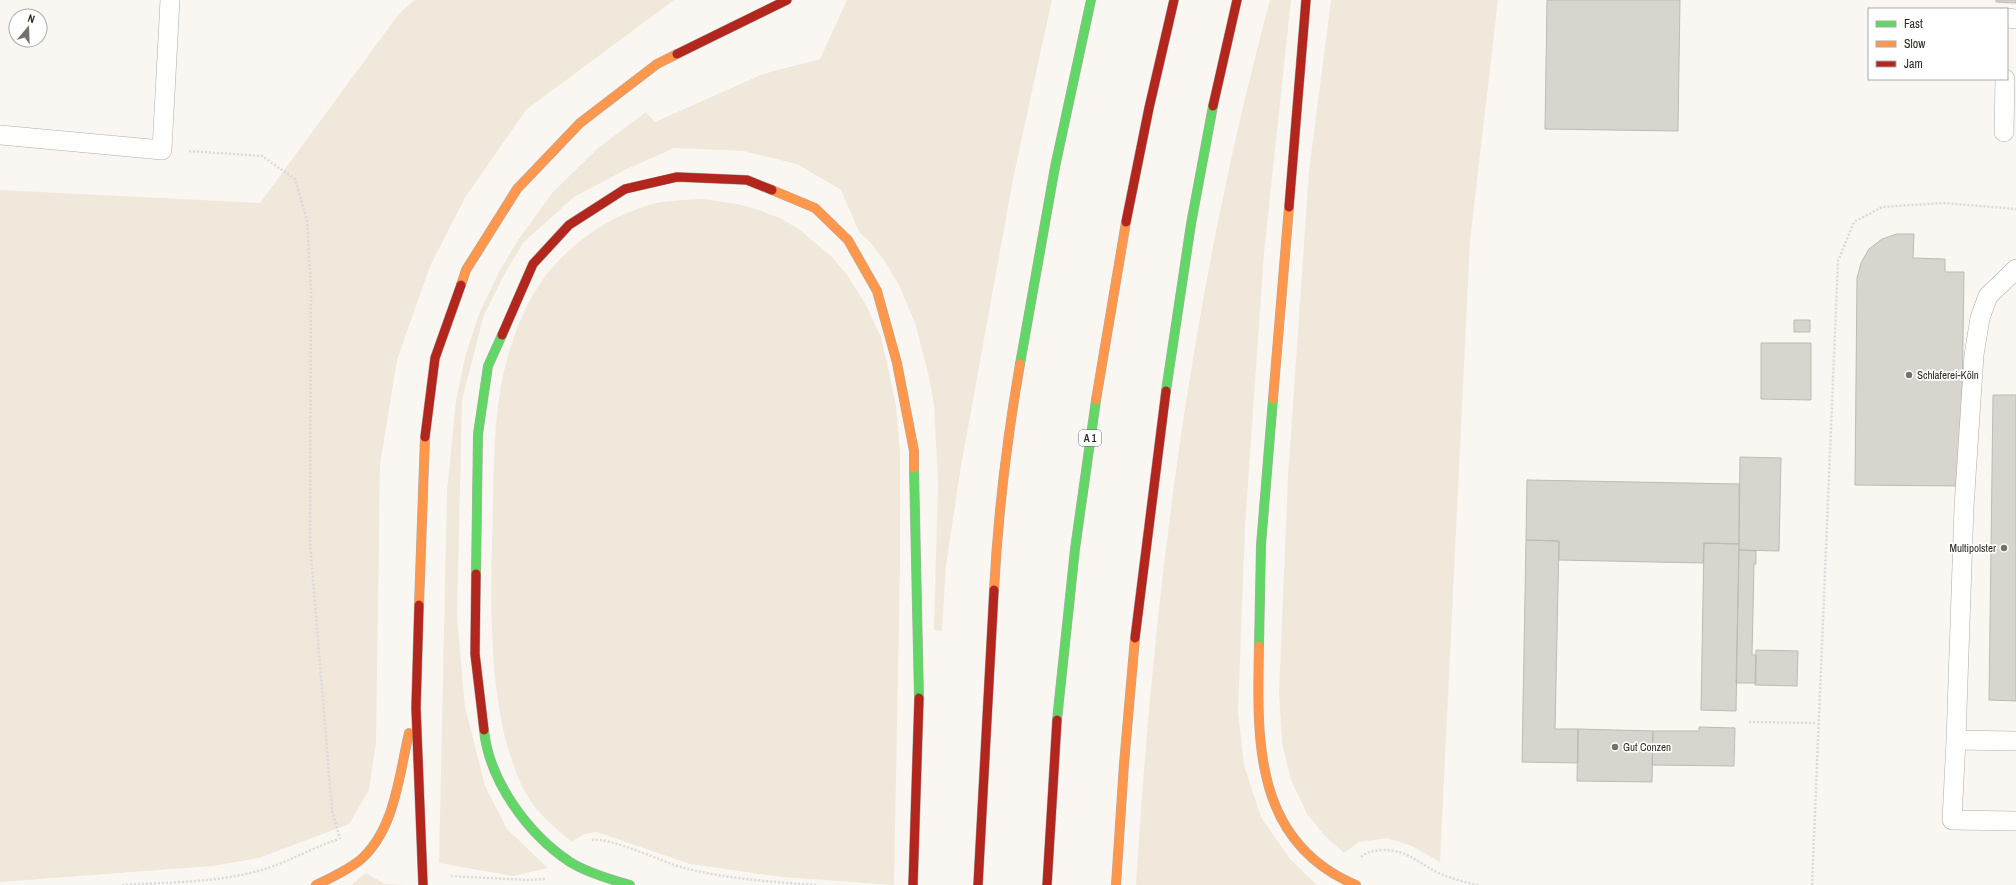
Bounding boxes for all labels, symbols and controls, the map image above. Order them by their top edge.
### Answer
north arrow [8,8,48,48]
legend [1868,8,2008,80]
text: N [26,11,37,26]
text: Fast [1904,16,1923,32]
text: Slow [1904,36,1926,52]
text: Jam [1904,56,1923,72]
place label: Schlaferei-Köln [1917,368,1979,382]
marker: Schlaferei-Köln [1904,370,1914,380]
road number: A 1 [1079,430,1101,446]
place label: Multipolster [1949,541,1996,555]
marker: Multipolster [1999,543,2009,553]
place label: Gut Conzen [1623,740,1671,754]
marker: Gut Conzen [1610,742,1620,752]

